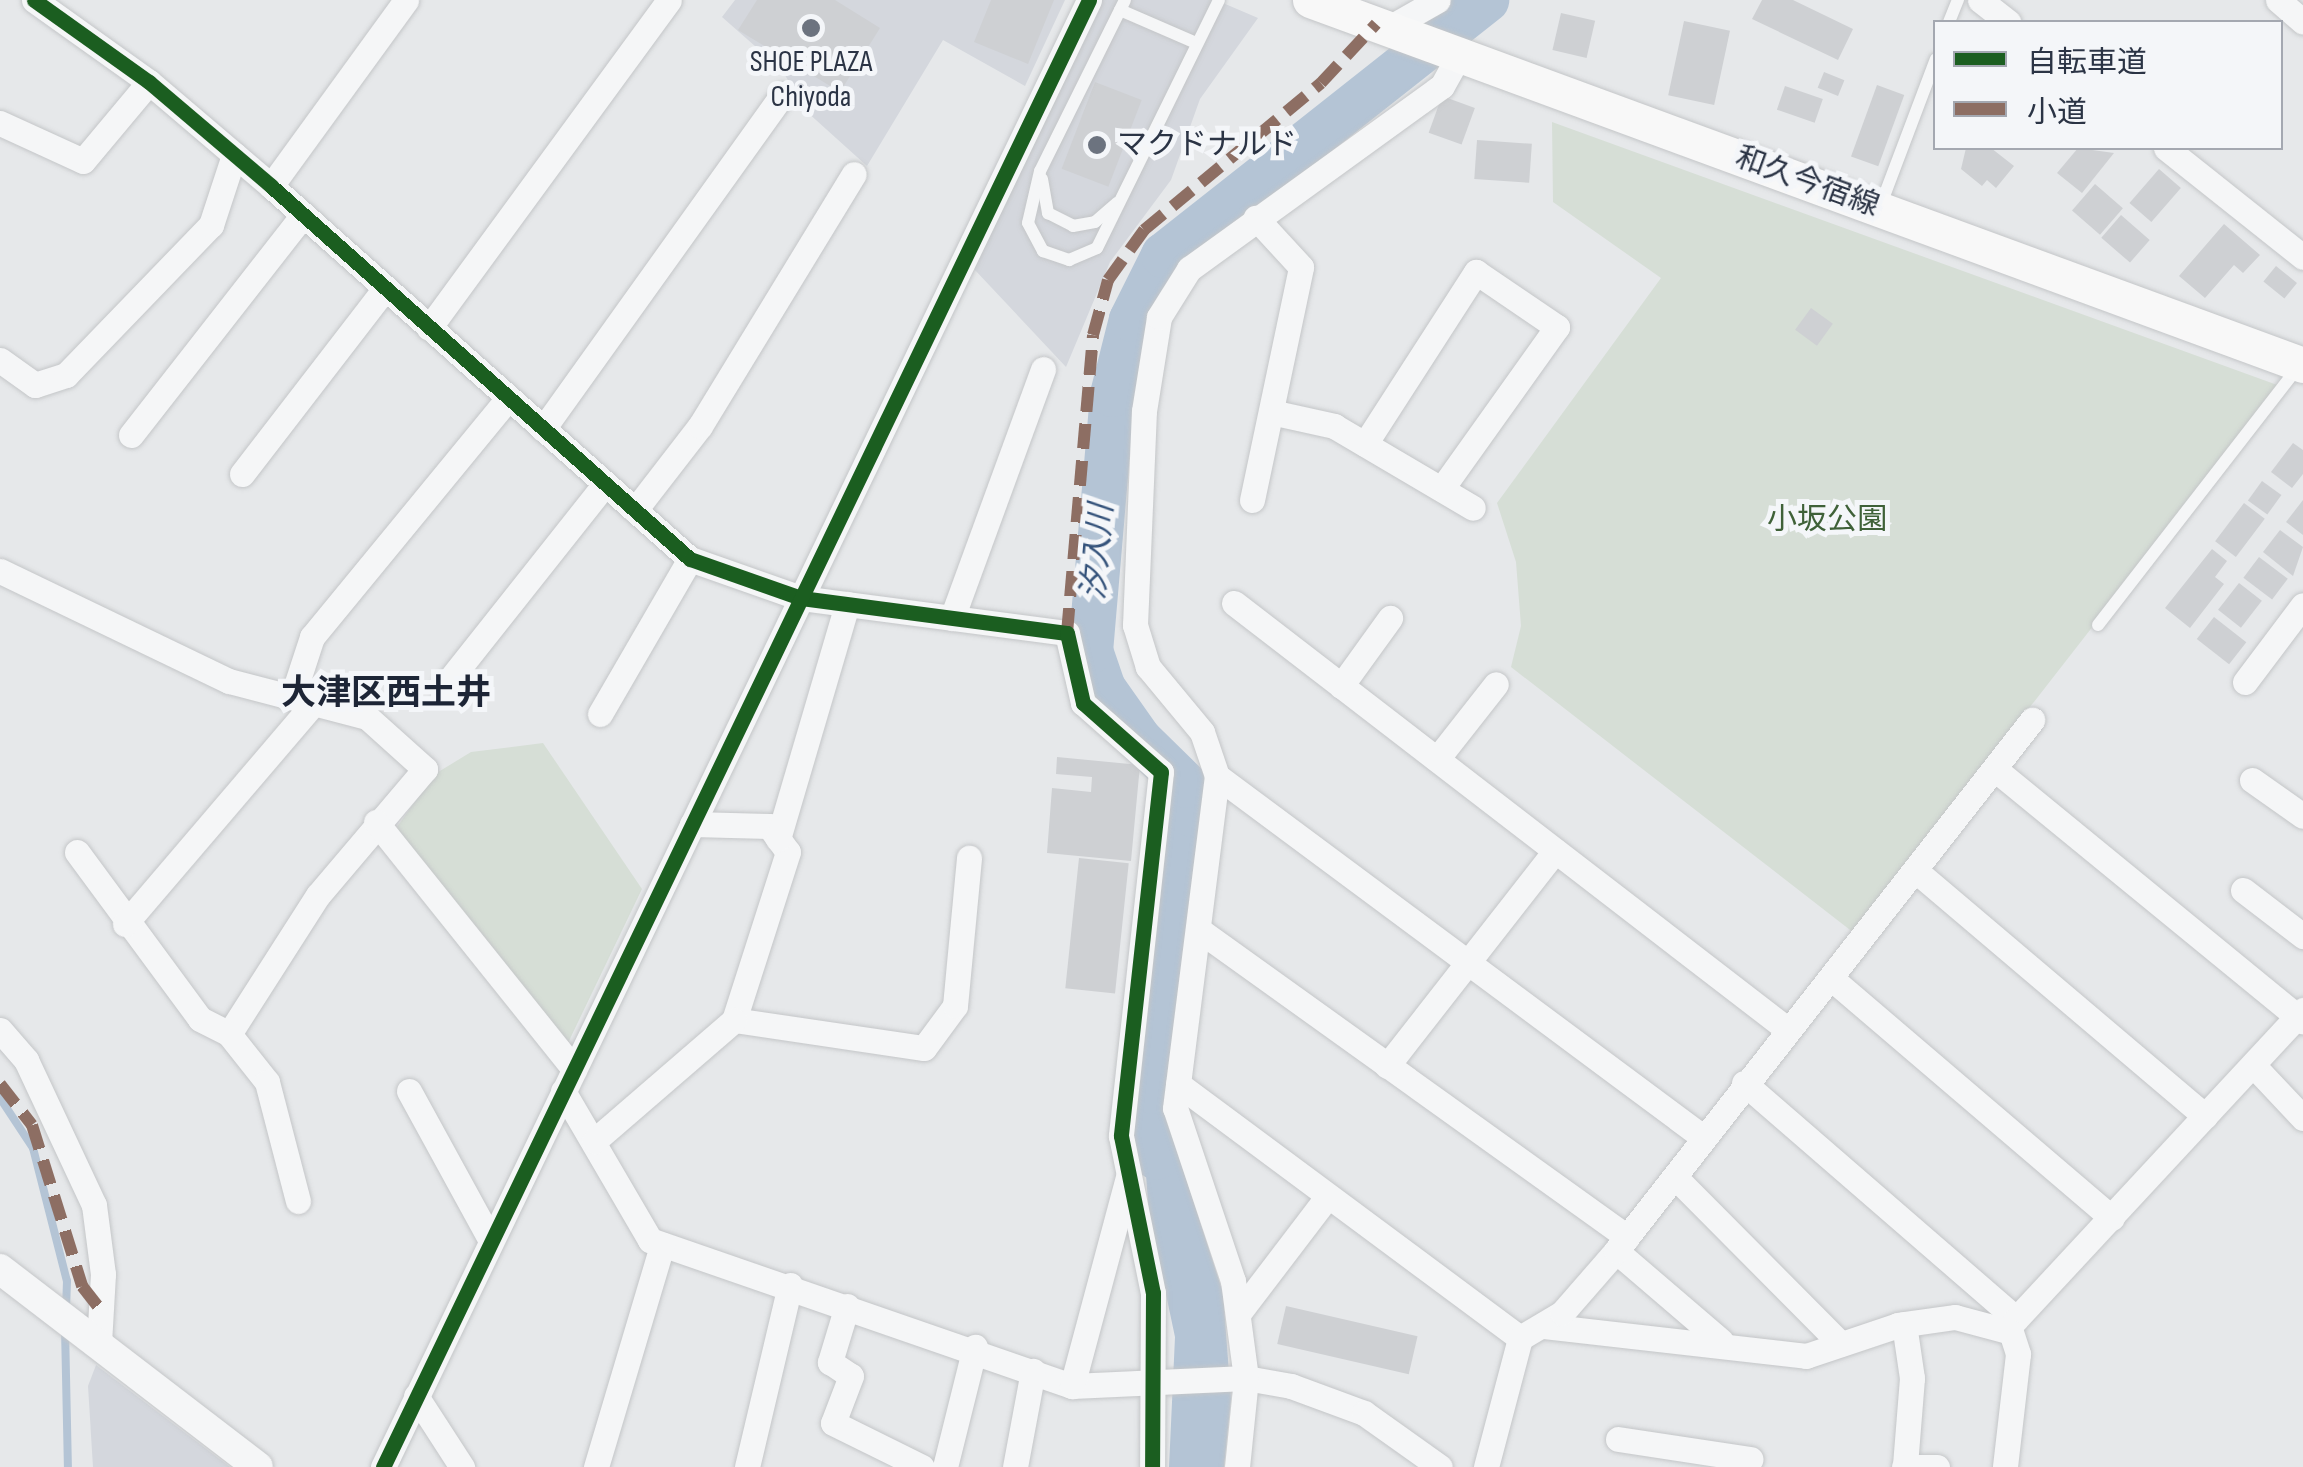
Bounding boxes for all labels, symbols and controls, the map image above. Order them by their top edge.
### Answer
marker: SHOE PLAZA Chiyoda [800,17,822,39]
legend [1933,20,2283,150]
place label: SHOE PLAZA Chiyoda [750,44,872,114]
text: 自転車道 [2027,45,2147,81]
text: 小道 [2027,95,2087,131]
place label: マクドナルド [1117,127,1297,163]
marker: マクドナルド [1086,134,1108,156]
street label: 和久今宿線 [1730,139,1884,225]
park label: 小坂公園 [1767,502,1887,538]
water label: 汐入川 [1076,503,1122,601]
district label: 大津区西土井 [281,673,491,715]

